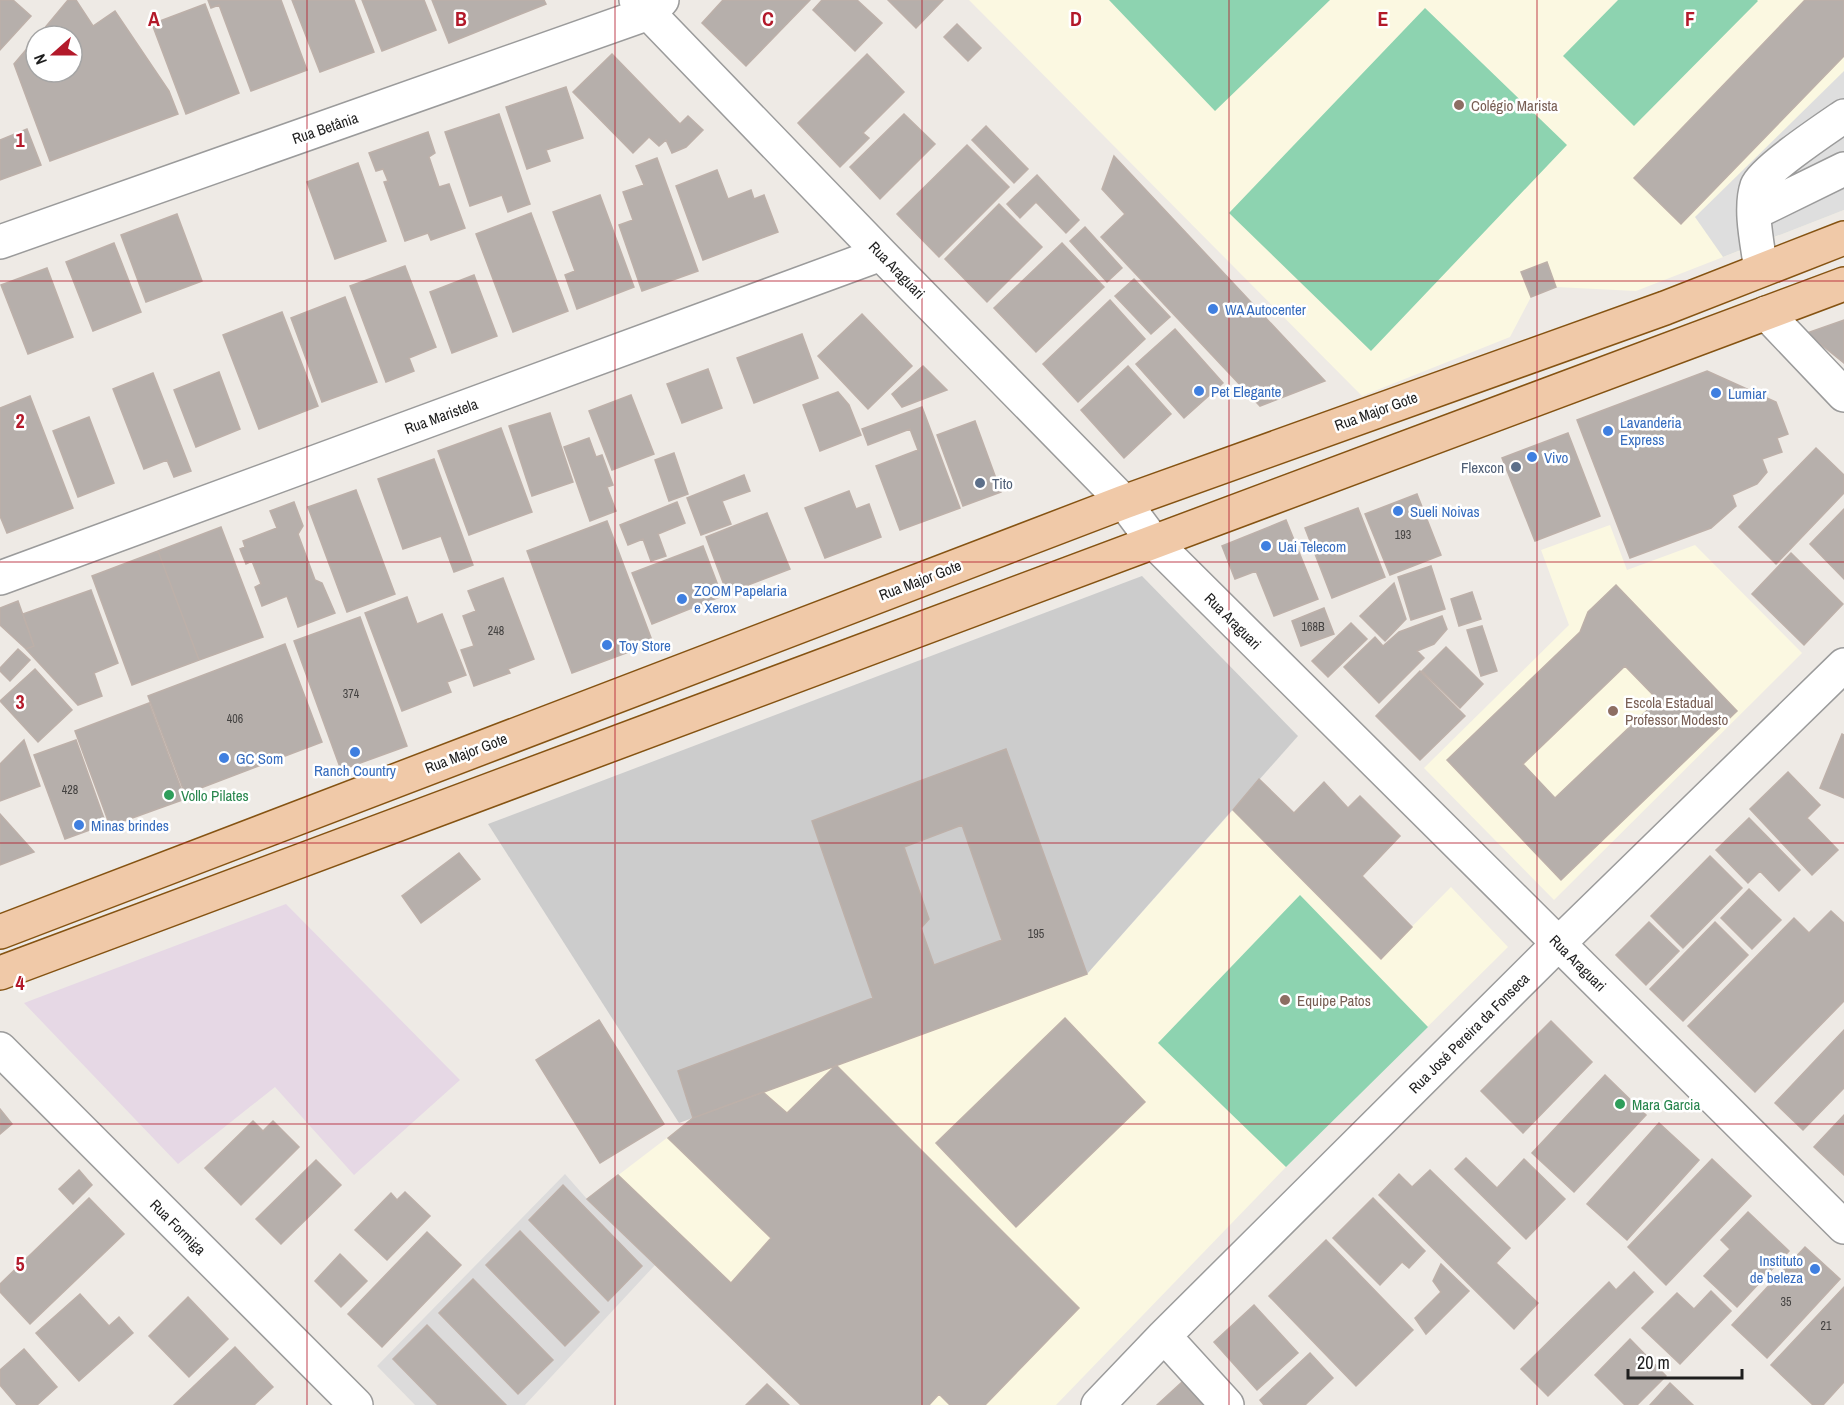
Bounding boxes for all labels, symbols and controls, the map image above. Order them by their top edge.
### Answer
text: A [148,5,160,32]
text: B [455,5,467,32]
text: C [762,5,774,32]
text: D [1070,5,1082,32]
text: E [1378,5,1389,32]
text: F [1685,5,1695,32]
north arrow [24,24,84,84]
text: N [28,51,52,68]
place label: Colégio Marista [1471,95,1558,116]
marker: Colégio Marista [1452,98,1466,112]
street label: Rua Betânia [289,107,361,149]
text: 1 [15,126,25,153]
street label: Rua Araguari [864,237,930,303]
place label: WA Autocenter [1225,299,1306,320]
marker: WA Autocenter [1206,302,1220,316]
place label: Pet Elegante [1211,381,1282,402]
place label: Lumiar [1728,383,1766,404]
marker: Pet Elegante [1192,384,1206,398]
street label: Rua Major Gote [1332,386,1421,436]
marker: Lumiar [1709,386,1723,400]
street label: Rua Maristela [401,393,481,439]
text: 2 [15,407,25,434]
place label: Lavanderia Express [1620,412,1682,450]
marker: Lavanderia Express [1601,424,1615,438]
place label: Vivo [1544,447,1569,468]
marker: Vivo [1525,450,1539,464]
place label: Flexcon [1461,457,1504,478]
marker: Flexcon [1509,460,1523,474]
place label: Tito [992,473,1013,494]
marker: Tito [973,476,987,490]
place label: Sueli Noivas [1410,501,1480,522]
marker: Sueli Noivas [1391,504,1405,518]
house number: 193 [1395,527,1411,543]
place label: Uai Telecom [1278,536,1346,557]
marker: Uai Telecom [1259,539,1273,553]
street label: Rua Major Gote [876,555,964,605]
place label: ZOOM Papelaria e Xerox [694,580,787,618]
street label: Rua Araguari [1200,588,1266,654]
marker: ZOOM Papelaria e Xerox [675,592,689,606]
house number: 168B [1302,619,1325,635]
house number: 248 [488,623,504,639]
place label: Toy Store [619,635,671,656]
marker: Toy Store [600,638,614,652]
house number: 374 [343,686,360,702]
text: 3 [15,688,25,715]
place label: Escola Estadual Professor Modesto [1625,692,1728,730]
marker: Escola Estadual Professor Modesto [1606,704,1620,718]
house number: 406 [227,711,243,727]
street label: Rua Major Gote [422,728,510,778]
marker: Ranch Country [348,745,362,759]
place label: GC Som [236,748,283,769]
marker: GC Som [217,751,231,765]
place label: Ranch Country [314,760,397,781]
house number: 428 [62,782,78,798]
place label: Vollo Pilates [181,785,249,806]
marker: Vollo Pilates [162,788,176,802]
place label: Minas brindes [91,815,169,836]
marker: Minas brindes [72,818,86,832]
house number: 195 [1028,926,1045,942]
street label: Rua Araguari [1545,930,1611,996]
street label: Rua José Pereira da Fonseca [1404,968,1534,1098]
text: 4 [15,969,25,996]
place label: Equipe Patos [1297,990,1371,1011]
marker: Equipe Patos [1278,993,1292,1007]
place label: Mara Garcia [1632,1094,1701,1115]
marker: Mara Garcia [1613,1097,1627,1111]
street label: Rua Formiga [145,1194,211,1260]
text: 5 [15,1250,25,1277]
place label: Instituto de beleza [1750,1250,1803,1288]
marker: Instituto de beleza [1808,1262,1822,1276]
house number: 35 [1781,1294,1792,1310]
house number: 21 [1821,1318,1832,1334]
scale bar [1628,1342,1742,1380]
text: 20 m [1637,1350,1670,1375]

